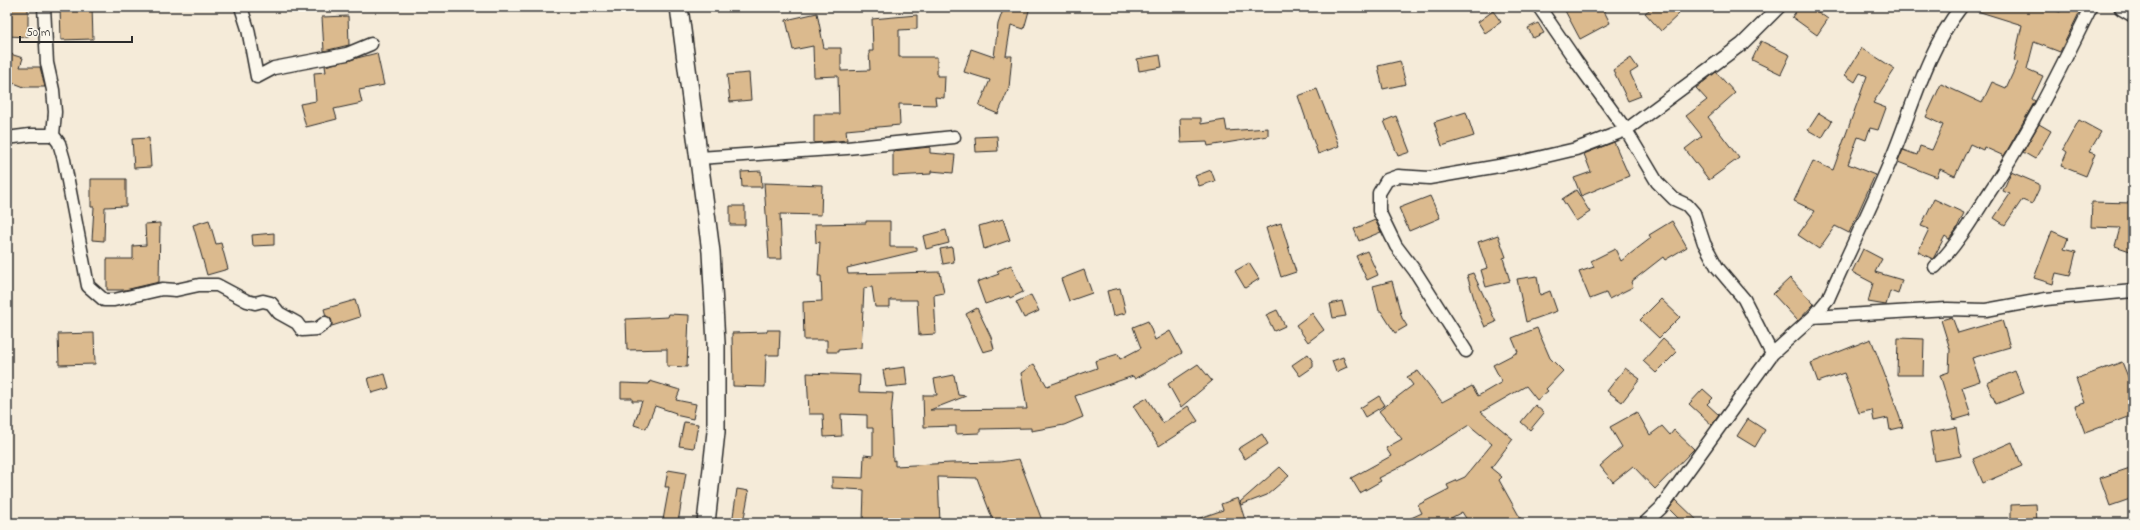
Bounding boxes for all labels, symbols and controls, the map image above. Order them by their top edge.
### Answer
scale bar [20,18,132,44]
text: 50 m [26,24,50,42]

